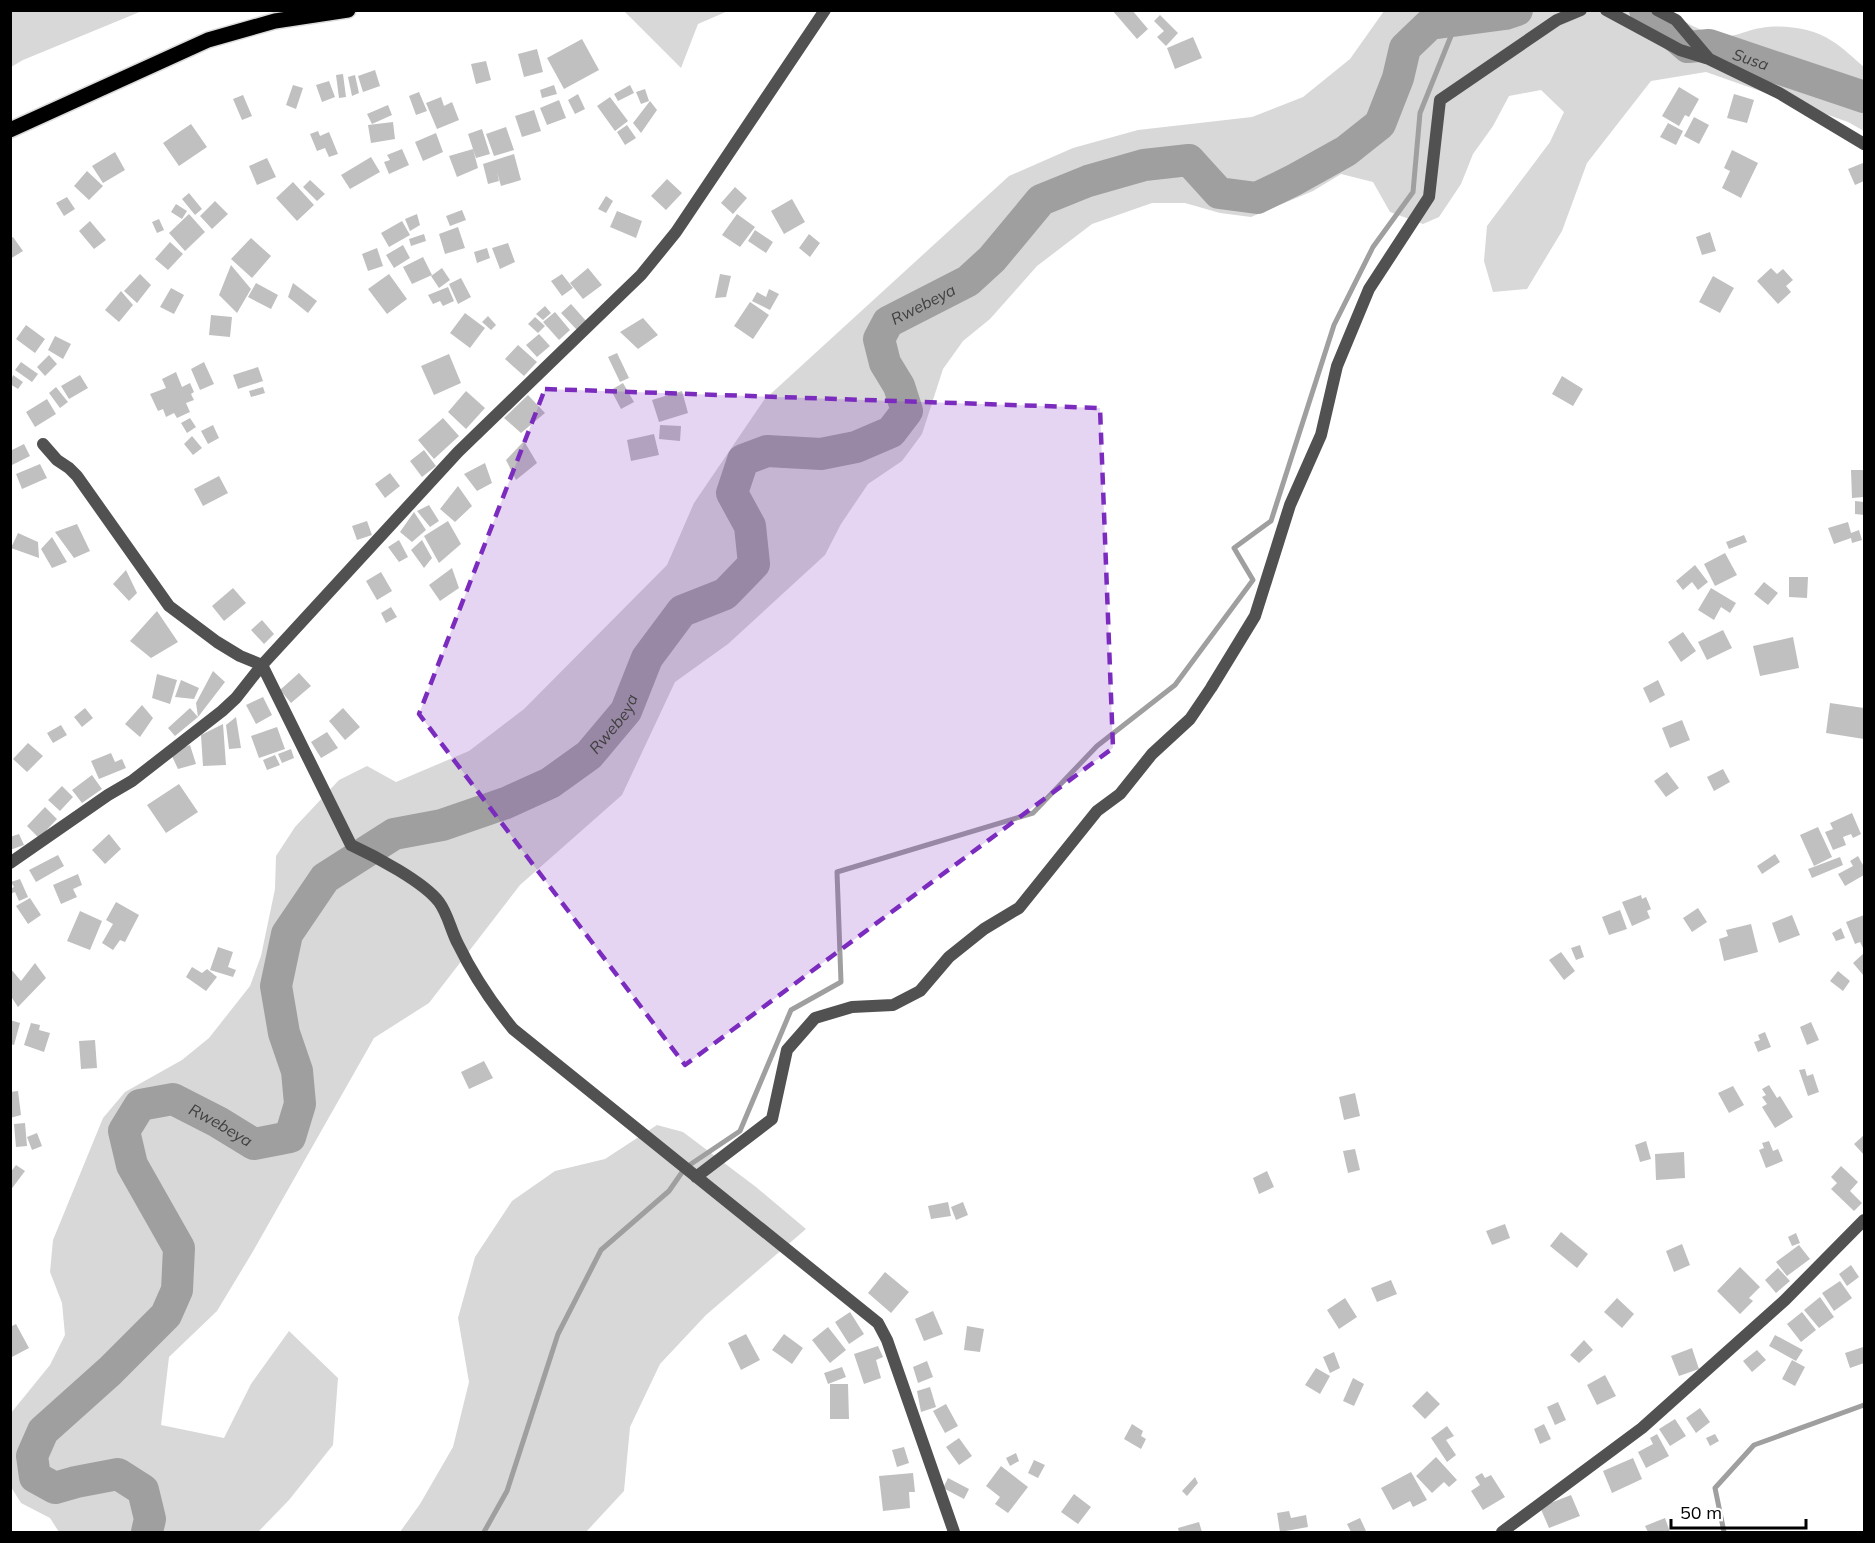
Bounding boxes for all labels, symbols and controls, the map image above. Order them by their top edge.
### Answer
water label: Susa [1730,44,1772,75]
water label: Rwebeya [887,279,959,329]
water label: Rwebeya [585,691,642,758]
water label: Rwebeya [186,1099,257,1151]
scale bar [1671,1492,1806,1530]
text: 50 m [1680,1501,1722,1524]

